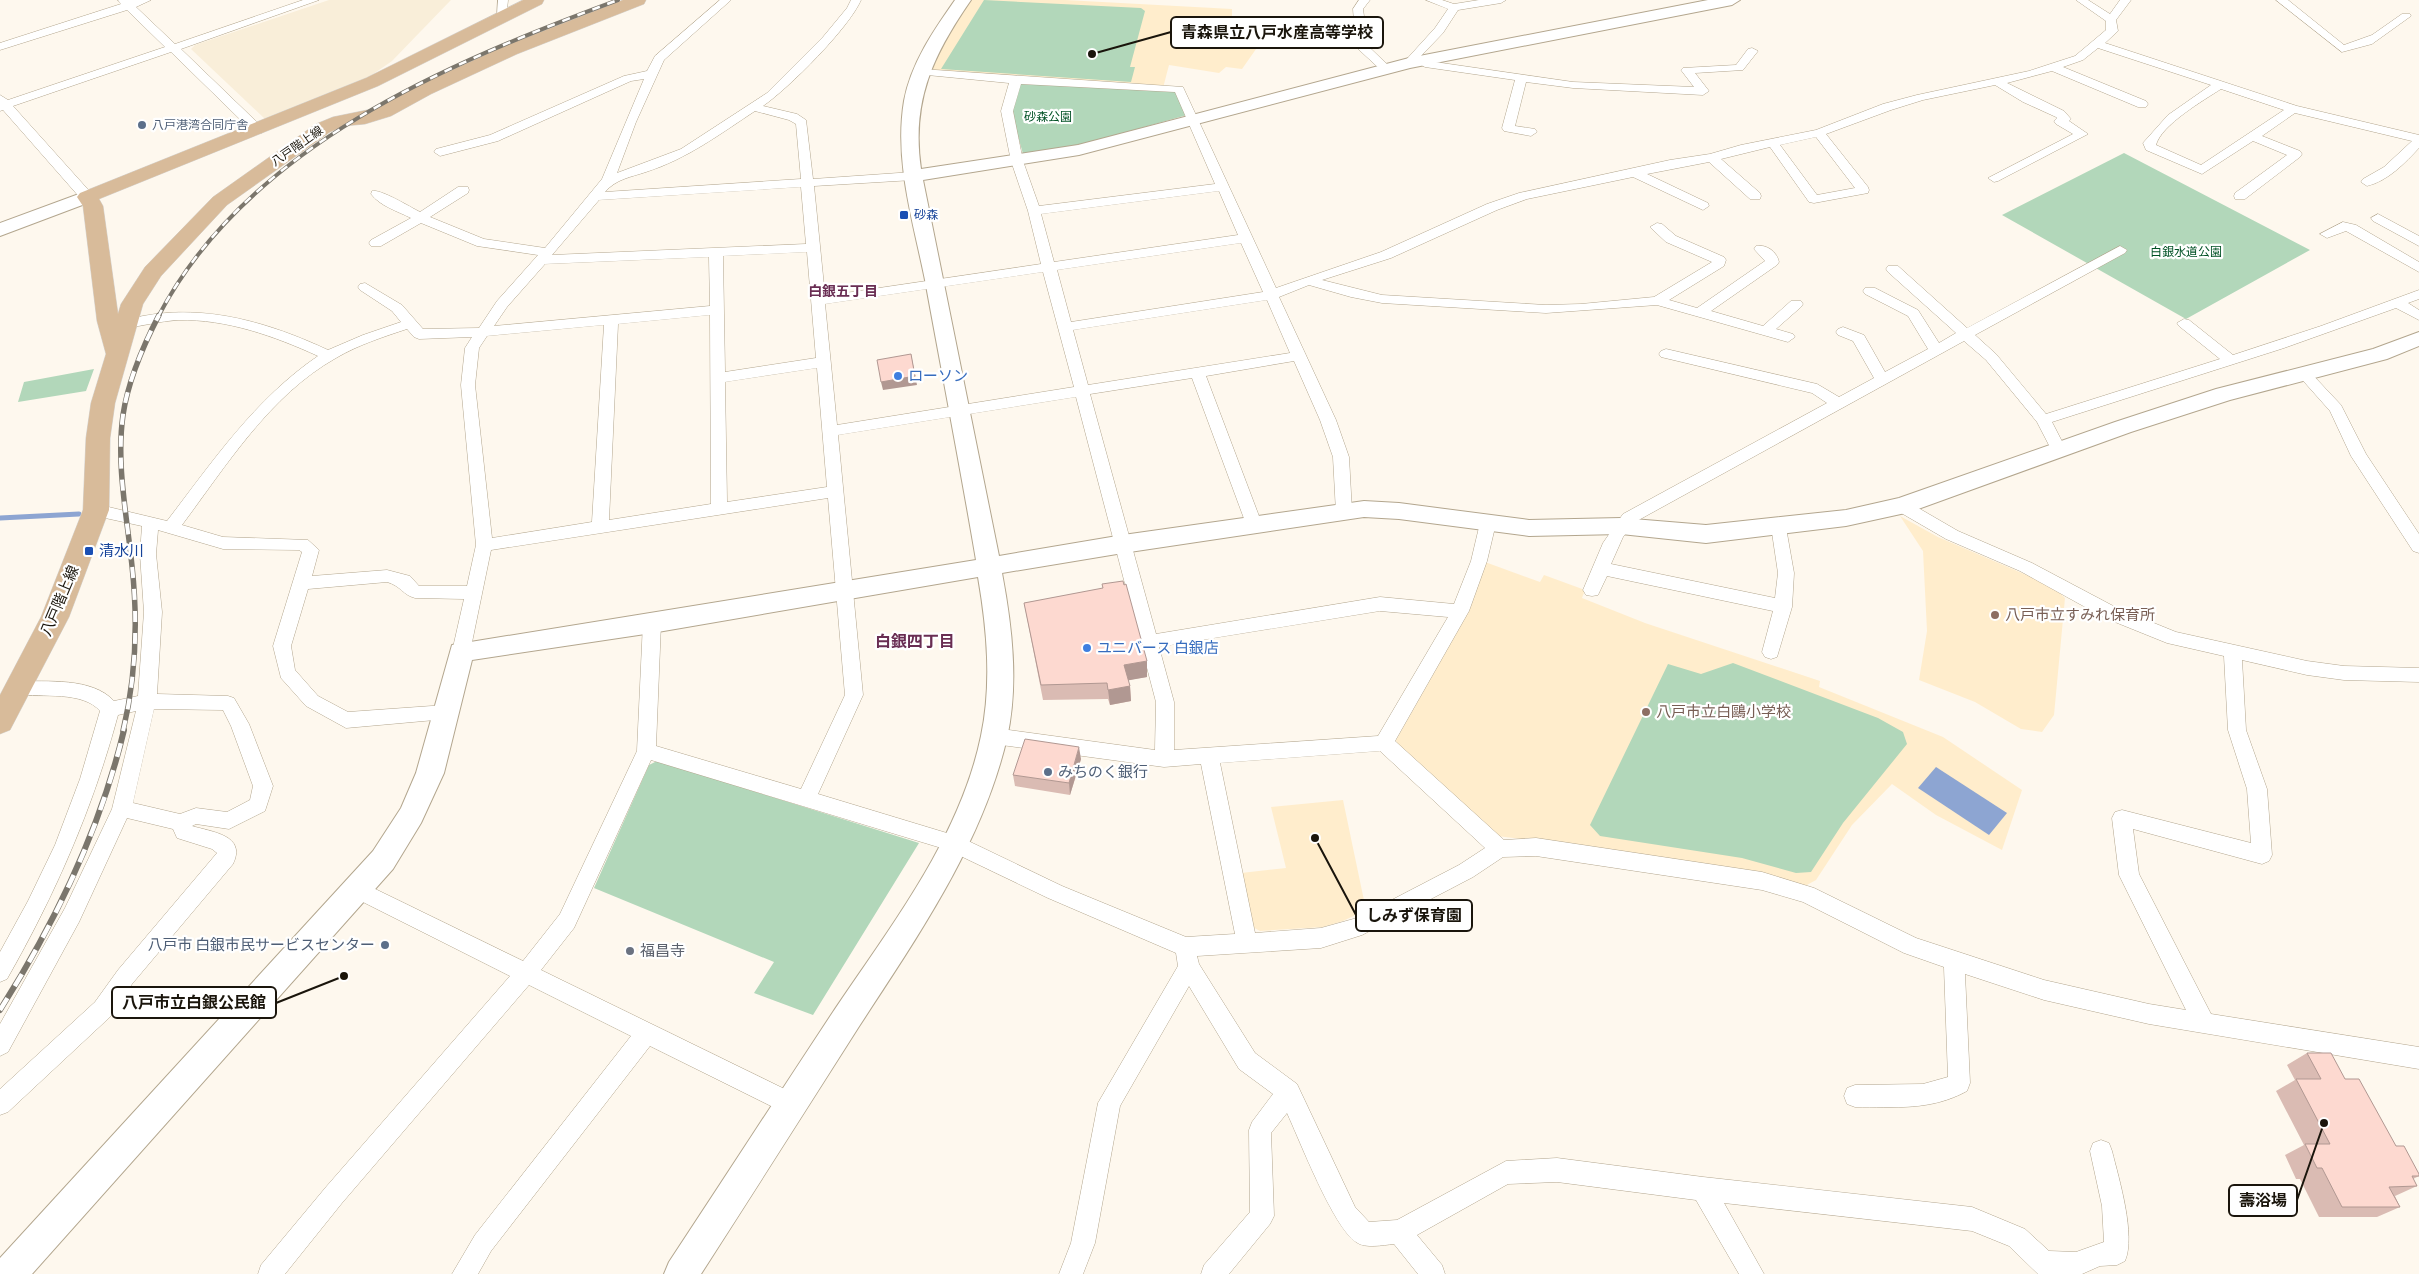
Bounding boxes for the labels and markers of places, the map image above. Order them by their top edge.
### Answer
callout: 青森県立八戸水産高等学校 [1171,17,1383,48]
marker: 八戸港湾合同庁舎 [136,119,148,131]
place label: 八戸港湾合同庁舎 [152,119,248,131]
marker: 砂森 [898,209,910,221]
place label: 砂森 [914,209,938,221]
place label: ローソン [908,369,968,384]
marker: ローソン [892,370,904,382]
place label: 清水川 [99,543,144,559]
marker: 清水川 [83,545,95,557]
place label: 八戸市立すみれ保育所 [2005,607,2155,623]
marker: 八戸市立すみれ保育所 [1989,609,2001,621]
place label: ユニバース 白銀店 [1097,640,1219,656]
marker: ユニバース 白銀店 [1081,642,1093,654]
place label: 八戸市立白鷗小学校 [1656,704,1791,720]
marker: 八戸市立白鷗小学校 [1640,706,1652,718]
place label: みちのく銀行 [1058,764,1148,780]
marker: みちのく銀行 [1042,766,1054,778]
callout: しみず保育園 [1356,900,1472,931]
place label: 八戸市 白銀市民サービスセンター [148,937,375,953]
marker: 八戸市 白銀市民サービスセンター [379,939,391,951]
place label: 福昌寺 [640,943,685,959]
marker: 福昌寺 [624,945,636,957]
callout: 八戸市立白銀公民館 [112,987,276,1018]
callout: 壽浴場 [2229,1185,2297,1216]

